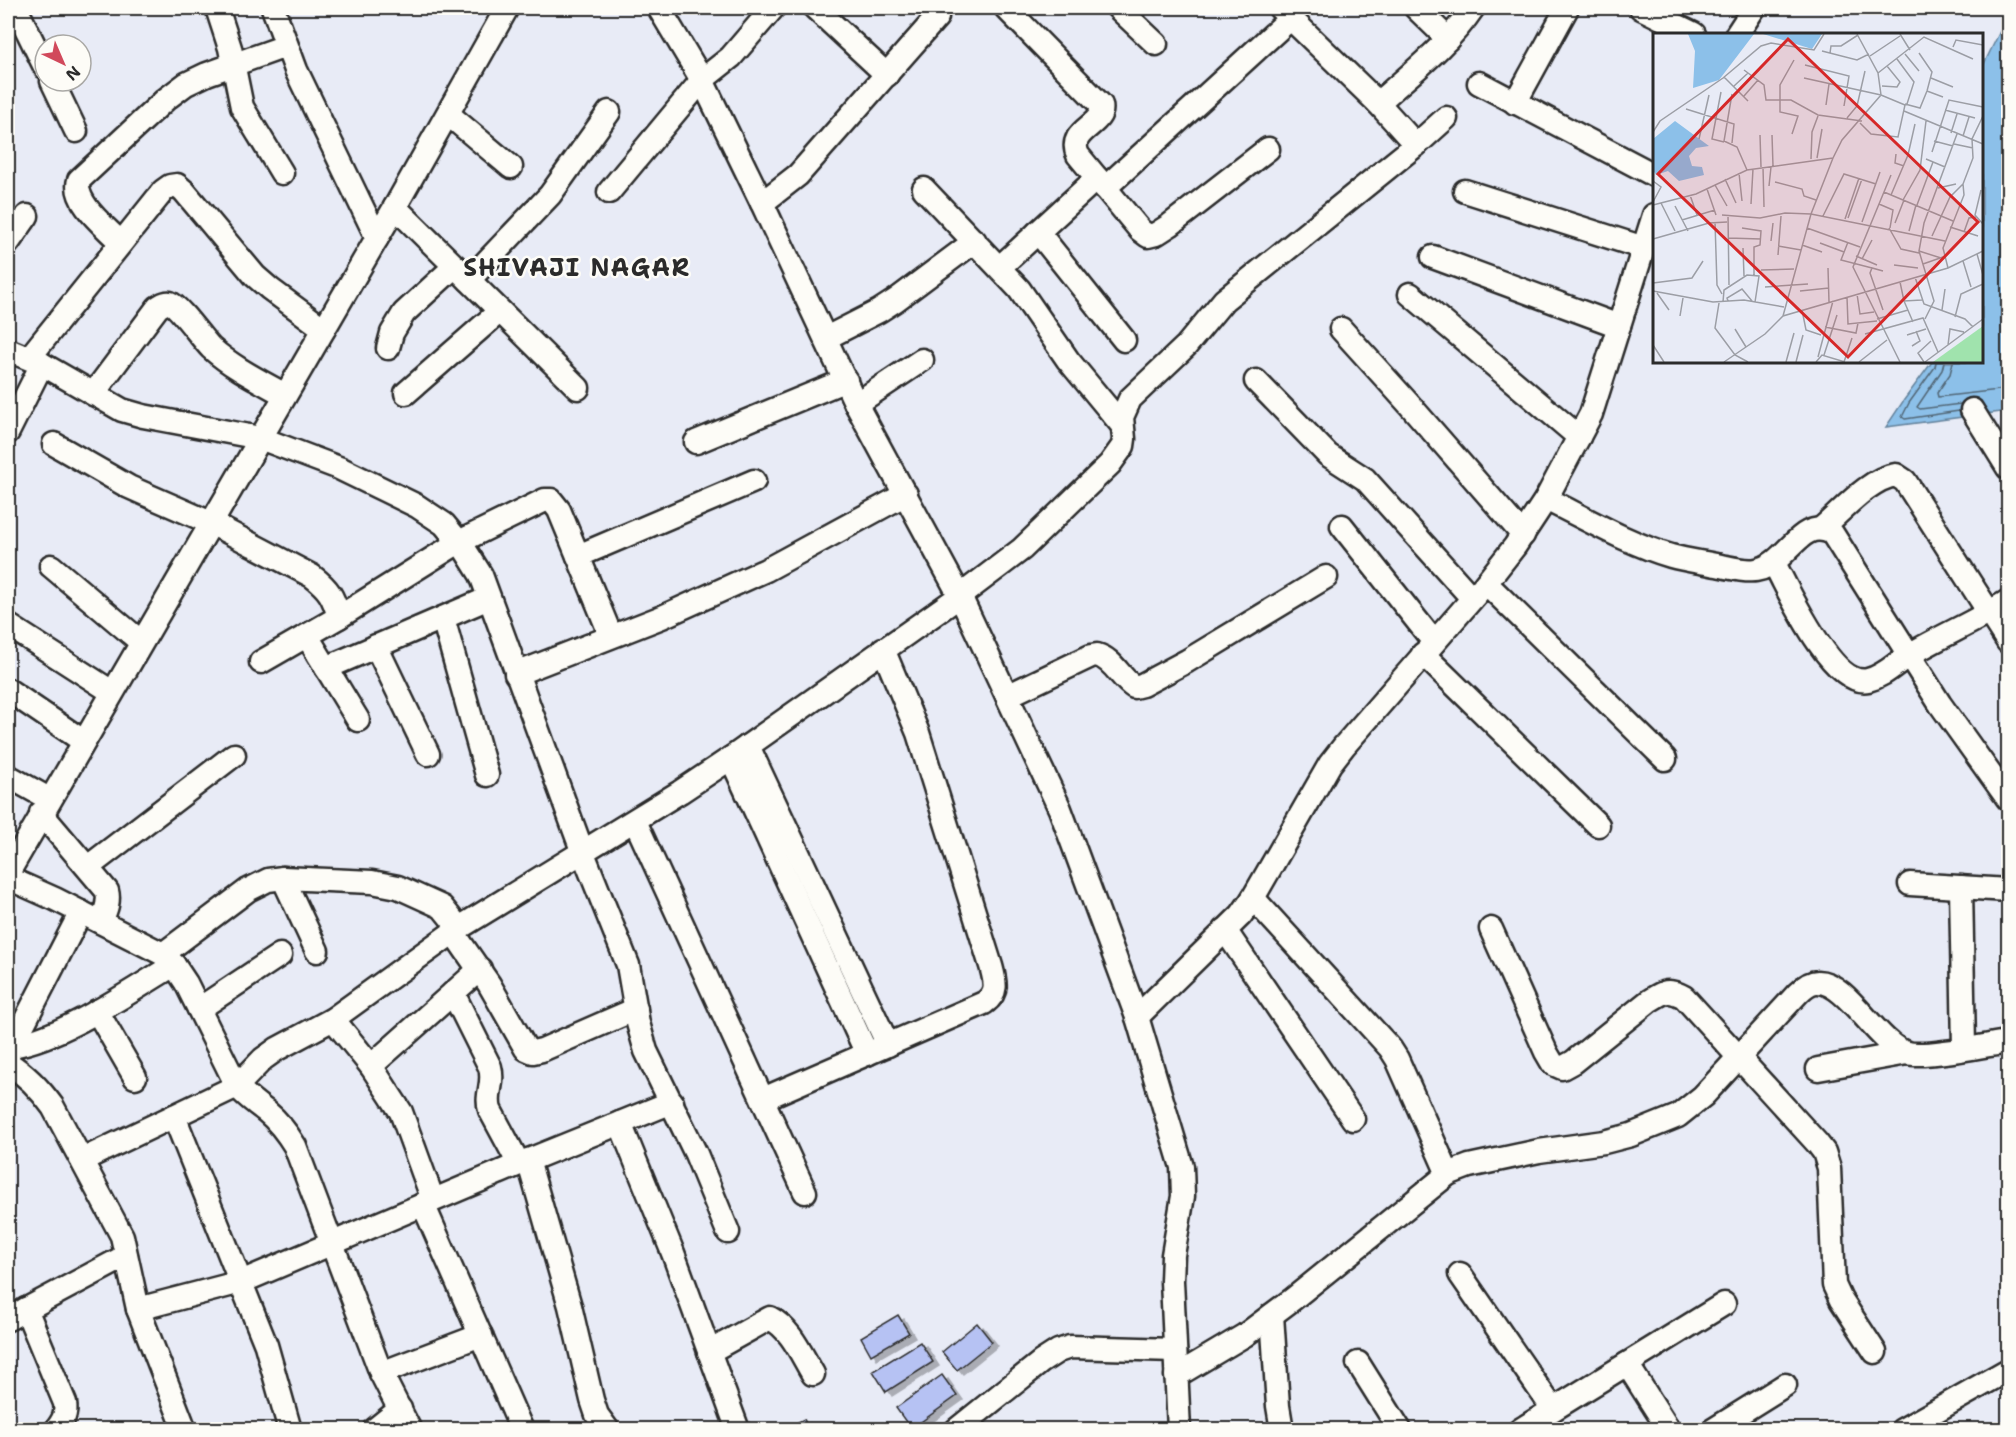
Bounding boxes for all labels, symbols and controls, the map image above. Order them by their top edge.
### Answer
north arrow [33,33,93,93]
inset map [1653,33,1983,363]
text: N [61,61,85,85]
district label: SHIVAJI NAGAR [463,252,691,284]

